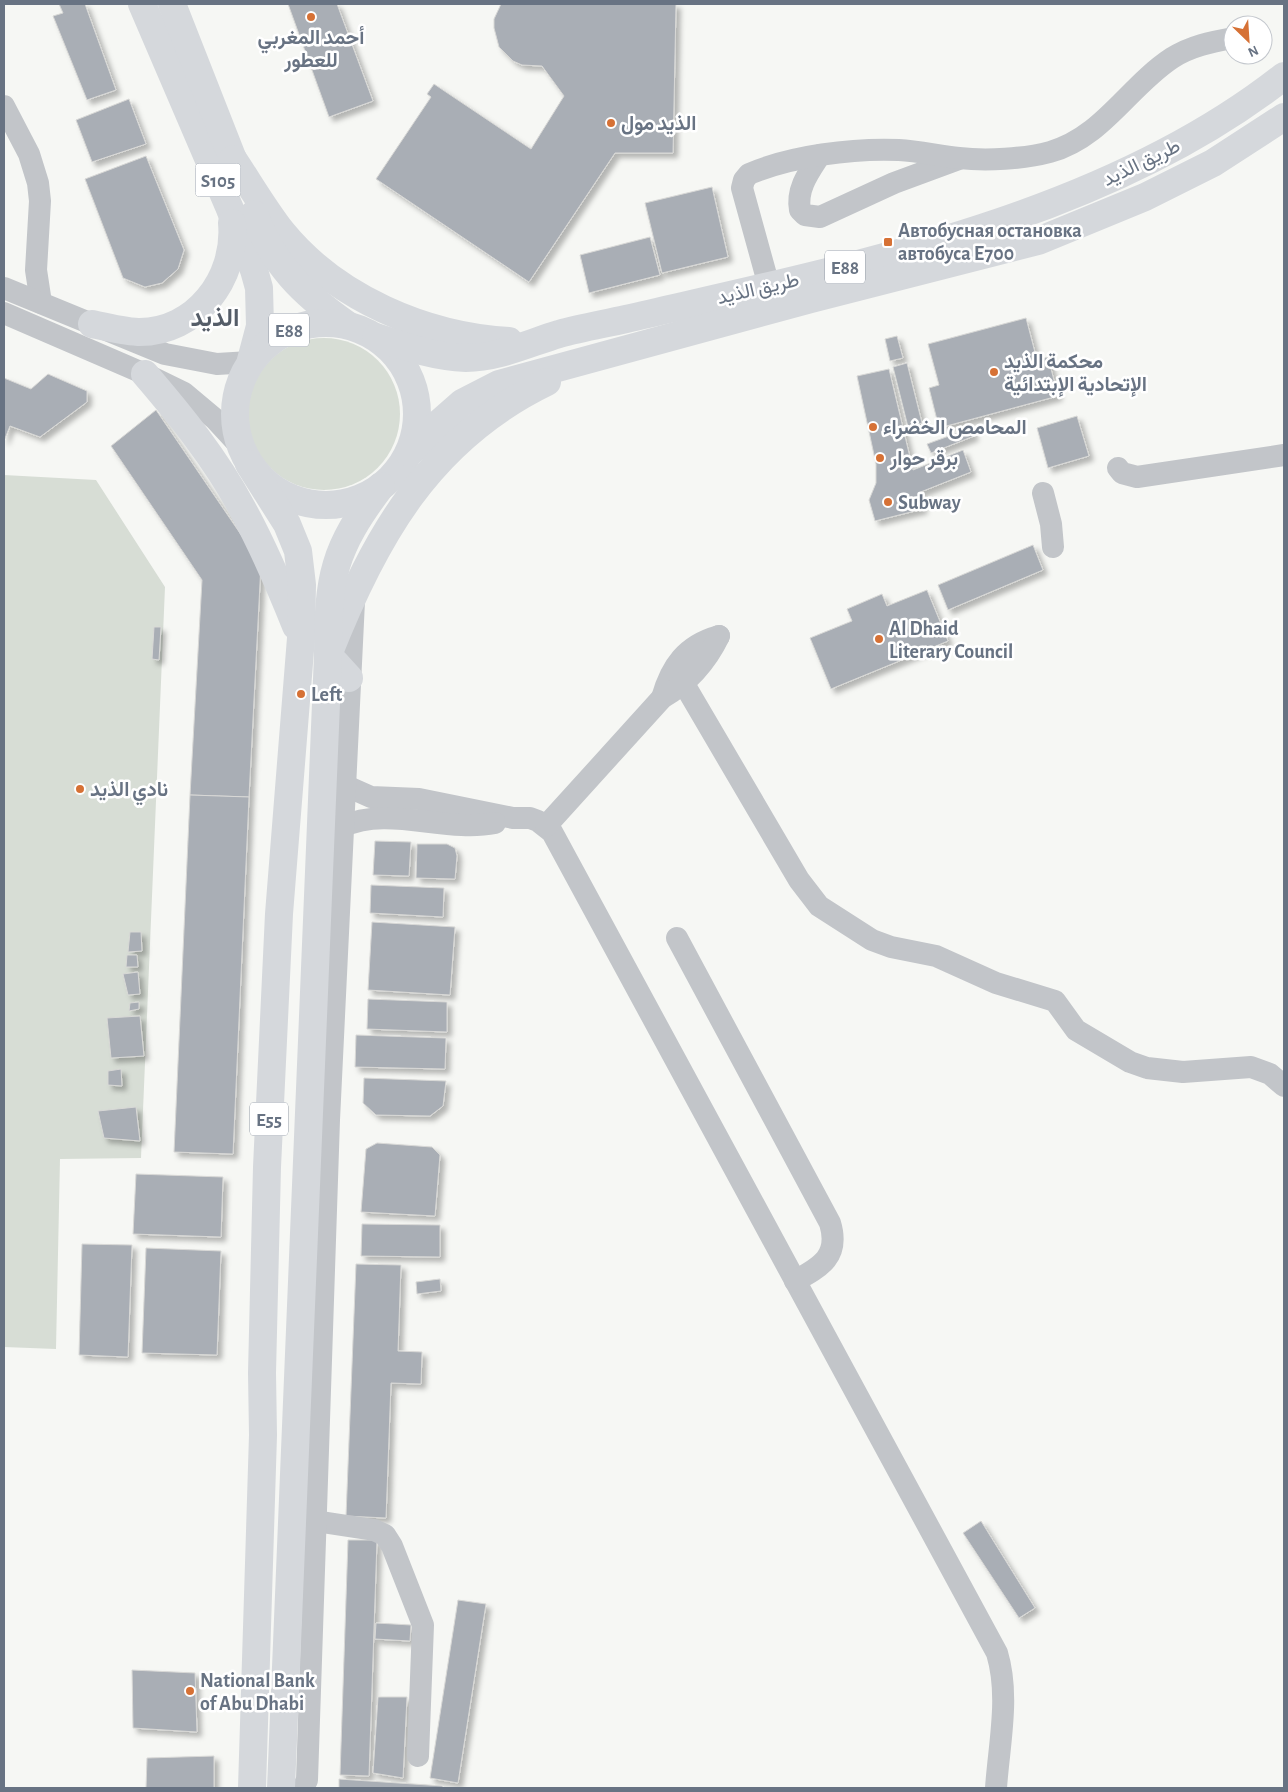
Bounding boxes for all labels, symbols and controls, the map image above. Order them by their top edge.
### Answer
marker: أحمد المغربي للعطور [305,11,317,23]
north arrow [1223,15,1273,65]
place label: أحمد المغربي للعطور [258,26,364,73]
text: N [1246,42,1260,59]
place label: الذيد مول [621,114,696,136]
marker: الذيد مول [605,117,617,129]
street label: طريق الذيد [1099,136,1184,192]
road number: S105 [196,164,240,196]
place label: Автобусная остановка автобуса Е700 [898,221,1082,264]
marker: Автобусная остановка автобуса Е700 [882,236,894,248]
road number: E88 [825,250,865,284]
street label: طريق الذيد [715,270,802,310]
district label: الذيد [190,306,240,332]
road number: E88 [269,314,309,346]
place label: محكمة الذيد الإتحادية الإبتدائية [1004,352,1147,397]
marker: محكمة الذيد الإتحادية الإبتدائية [988,366,1000,378]
place label: المحامص الخضراء [883,418,1027,440]
marker: المحامص الخضراء [867,421,879,433]
place label: برقر حوار [889,449,958,471]
marker: برقر حوار [874,452,886,464]
place label: Subway [898,493,961,513]
marker: Subway [882,496,894,508]
place label: Al Dhaid Literary Council [889,619,1013,662]
marker: Al Dhaid Literary Council [873,633,885,645]
place label: Left [311,685,343,705]
marker: Left [295,688,307,700]
place label: نادي الذيد [90,780,168,806]
marker: نادي الذيد [74,783,86,795]
road number: E55 [250,1102,288,1136]
place label: National Bank of Abu Dhabi [200,1671,315,1714]
marker: National Bank of Abu Dhabi [184,1685,196,1697]

